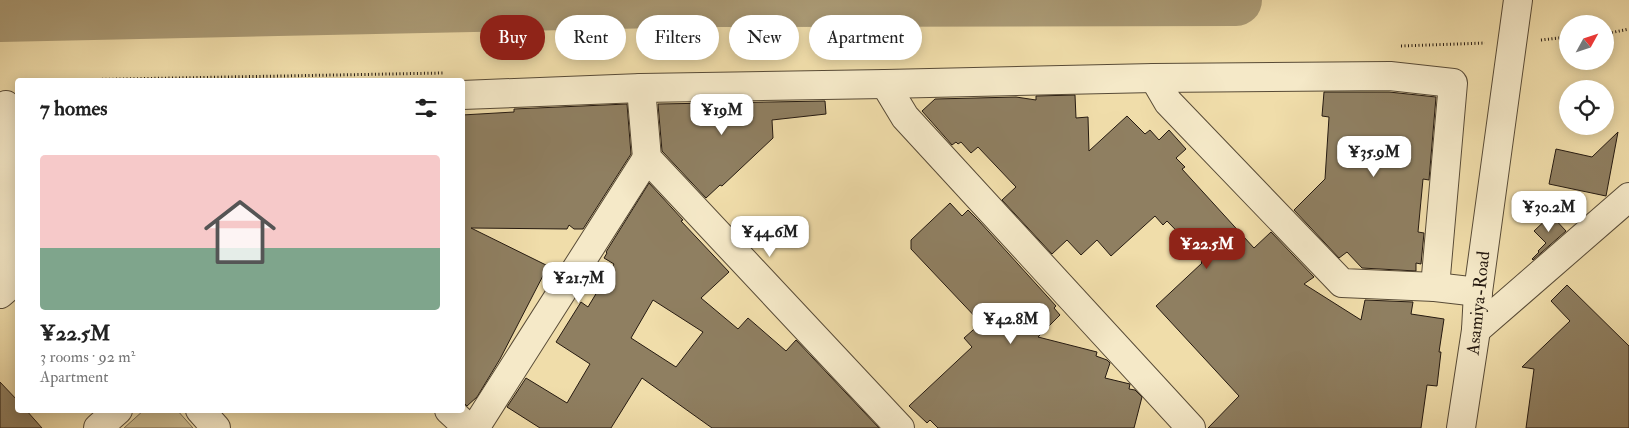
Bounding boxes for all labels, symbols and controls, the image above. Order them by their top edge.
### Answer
chip: Buy [480,15,545,60]
chip: Rent [555,15,626,60]
chip: Filters [636,15,719,60]
chip: New [729,15,799,60]
chip: Apartment [809,15,922,60]
north arrow [1559,15,1614,70]
map controls [1559,15,1614,135]
button: locate [1559,80,1614,135]
icon: filters [412,94,440,122]
pin: ¥19M [692,94,752,136]
text: 7 homes [40,95,107,122]
text: ¥19M [701,100,743,120]
pin: ¥35.9M [1333,136,1415,178]
text: ¥35.9M [1348,142,1400,162]
icon: home [195,187,285,277]
pin: ¥30.2M [1508,190,1590,233]
text: ¥30.2M [1522,197,1576,217]
pin: ¥44.6M [729,216,811,258]
text: ¥44.6M [742,222,798,242]
pin: ¥22.5M [1166,228,1248,270]
text: ¥22.5M [1180,234,1234,254]
street label: Asamiya-Road [1462,250,1495,357]
pin: ¥21.7M [538,262,620,304]
text: ¥21.7M [553,268,605,288]
pin: ¥42.8M [970,302,1052,345]
text: ¥42.8M [984,309,1038,329]
text: ¥22.5M [40,320,110,347]
text: 3 rooms · 92 m² [40,347,135,367]
text: Apartment [40,367,108,387]

